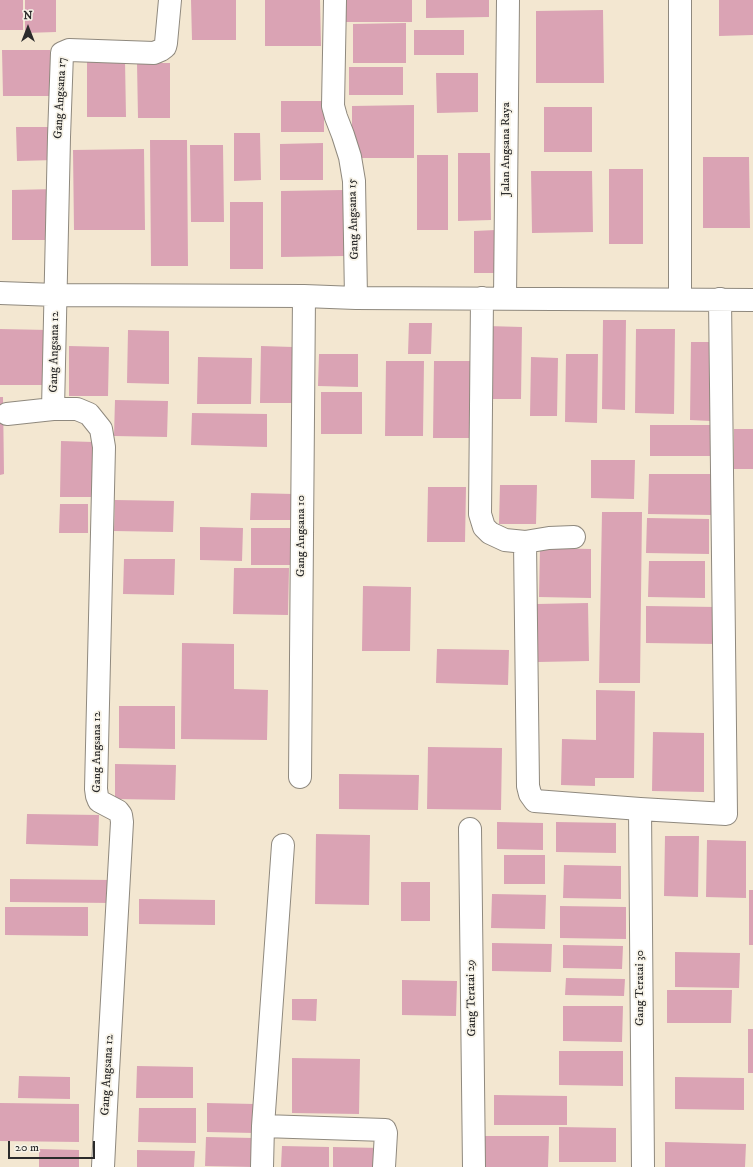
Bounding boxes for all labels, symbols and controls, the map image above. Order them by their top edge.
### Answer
north arrow [8,8,48,48]
text: N [23,9,33,23]
street label: Gang Angsana 17 [52,57,70,139]
street label: Jalan Angsana Raya [500,102,514,196]
street label: Gang Angsana 15 [345,178,363,260]
street label: Gang Angsana 12 [47,311,63,393]
street label: Gang Angsana 10 [295,495,309,577]
street label: Gang Angsana 12 [91,711,105,793]
street label: Gang Teratai 30 [634,950,648,1026]
street label: Gang Teratai 29 [464,959,480,1037]
street label: Gang Angsana 12 [99,1034,117,1116]
scale bar [10,1133,97,1159]
text: 20 m [15,1140,39,1155]

